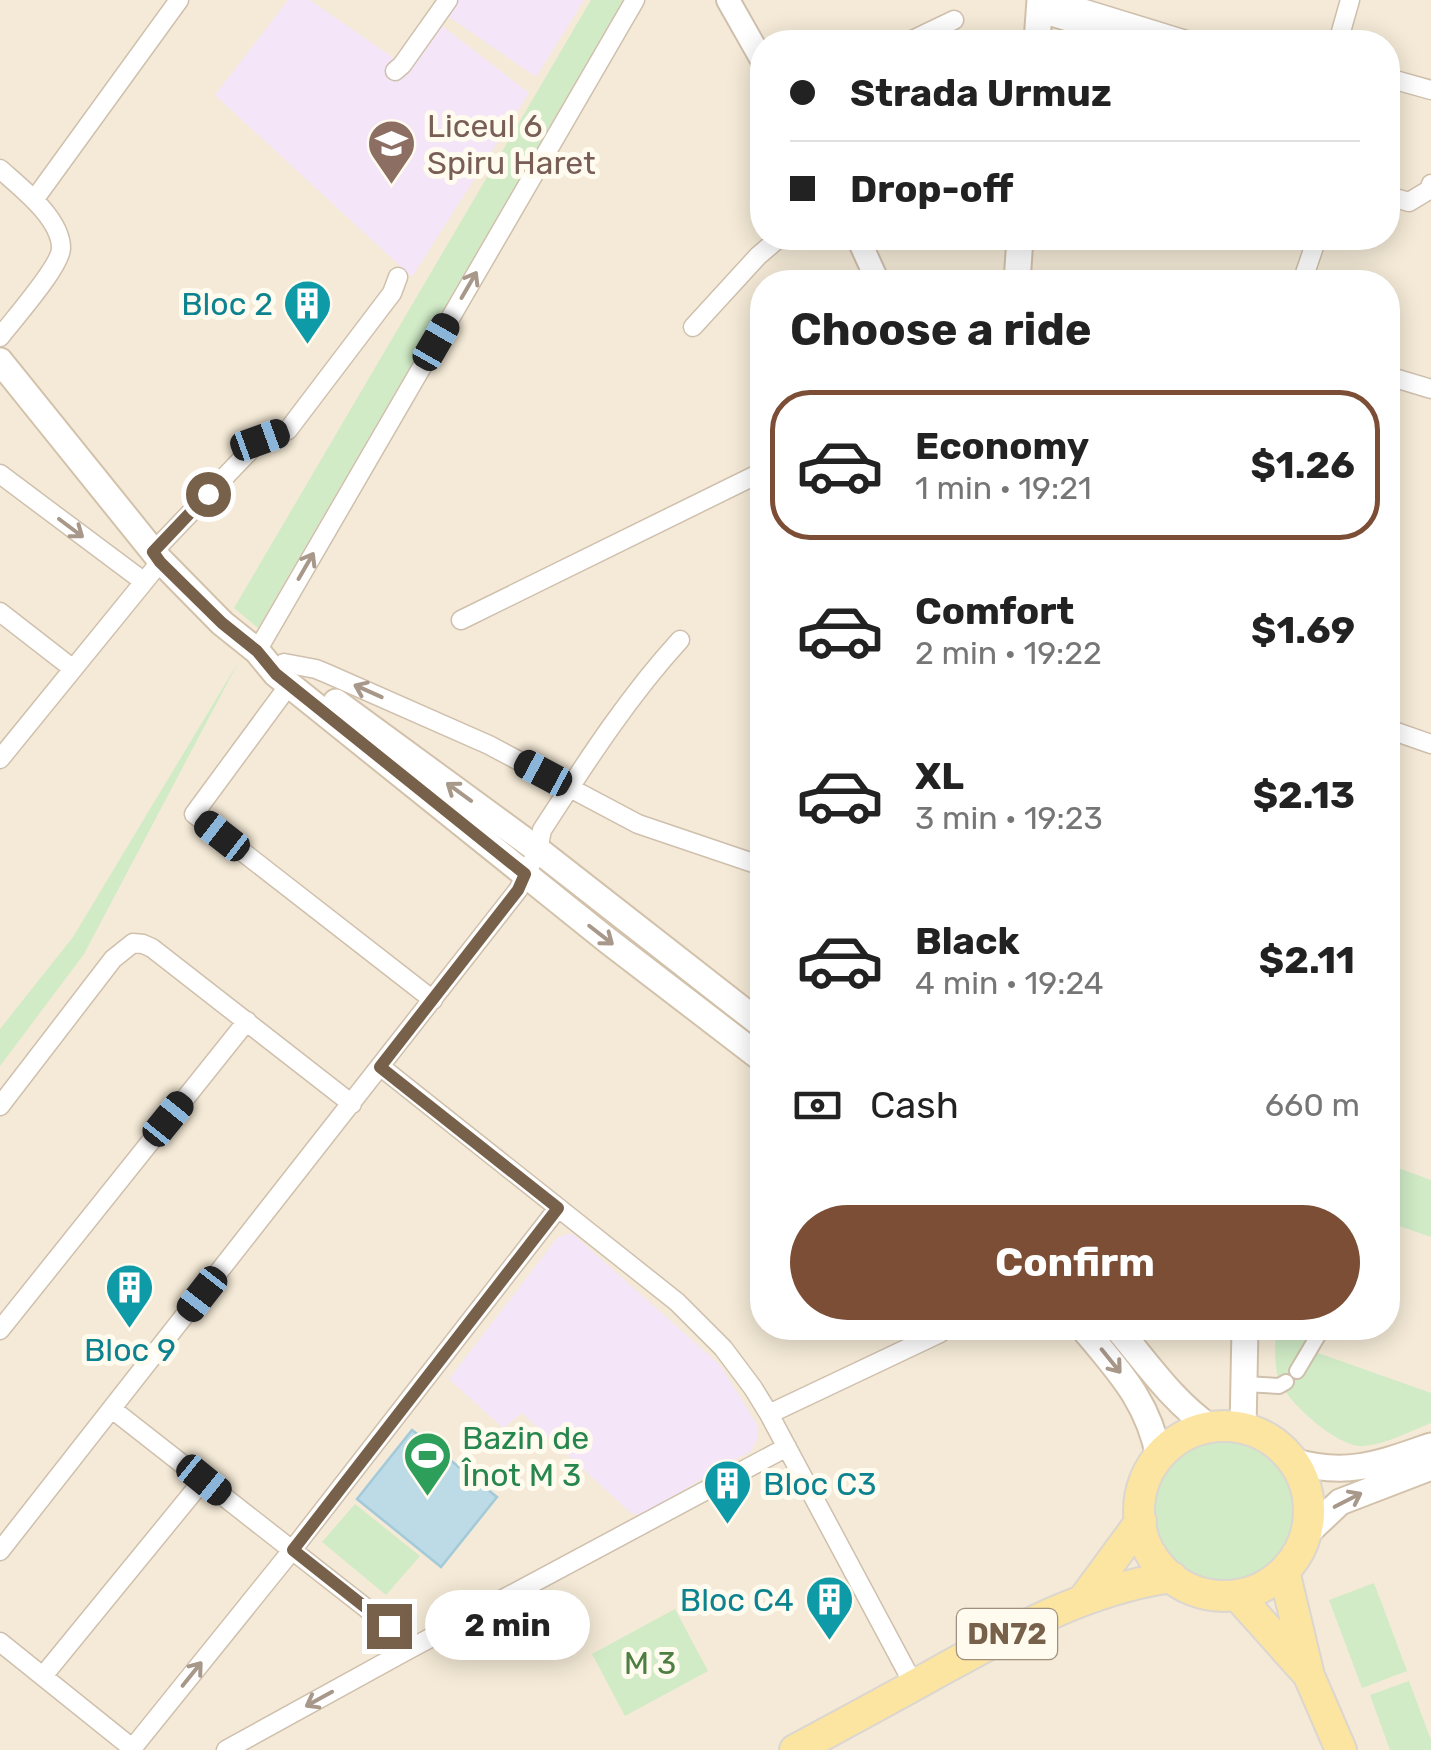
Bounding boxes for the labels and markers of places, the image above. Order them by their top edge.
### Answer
place label: Liceul 6 Spiru Haret [427,107,596,182]
school or university icon: Liceul 6 Spiru Haret [366,118,418,186]
building icon: Bloc 2 [282,278,334,346]
place label: Bloc 2 [181,285,273,323]
building icon: Bloc 9 [104,1262,156,1330]
place label: Bloc 9 [84,1331,176,1369]
place label: Bazin de Înot M 3 [461,1419,589,1494]
sports icon: Bazin de Înot M 3 [401,1430,453,1498]
building icon: Bloc C3 [702,1458,754,1526]
place label: Bloc C3 [763,1465,877,1503]
building icon: Bloc C4 [803,1574,855,1642]
place label: Bloc C4 [680,1581,794,1619]

